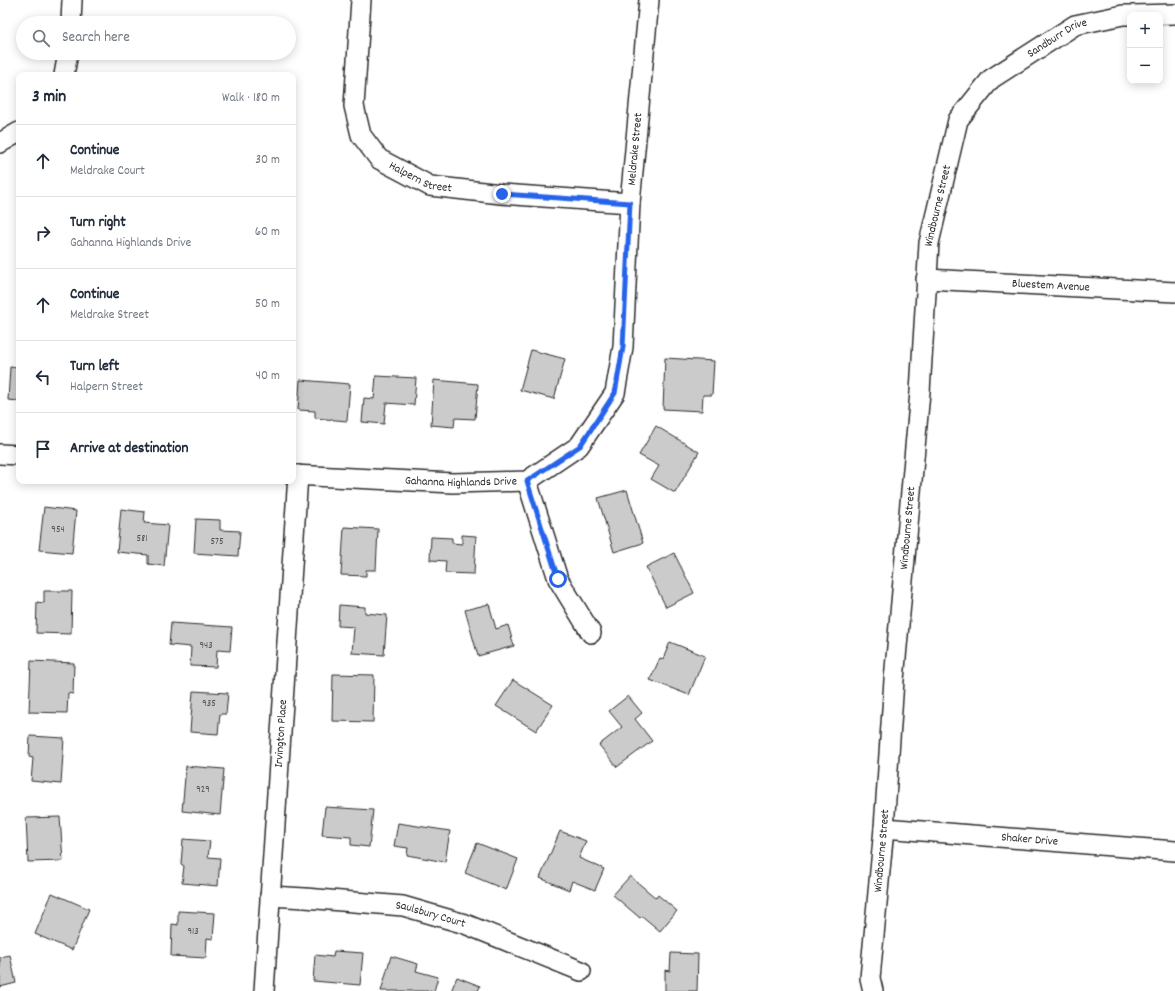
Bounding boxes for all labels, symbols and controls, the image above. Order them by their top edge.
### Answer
map controls [1127,12,1163,84]
button: + [1127,12,1163,48]
street label: Sandburr Drive [1024,14,1089,62]
search box [16,16,296,60]
icon: search [30,27,52,49]
text: Search here [62,27,130,49]
button: − [1127,48,1163,84]
text: 3 min [32,86,66,110]
text: Walk · 180 m [222,89,280,108]
street label: Meldrake Street [623,111,647,186]
text: Continue [70,140,119,162]
icon: ahead [32,150,54,172]
text: 30 m [255,151,280,170]
street label: Halpern Street [386,157,453,197]
text: Meldrake Court [70,162,145,181]
street label: Windbourne Street [920,163,956,248]
route end [493,185,511,203]
text: Turn right [70,212,126,234]
icon: right [32,222,54,244]
text: 60 m [255,223,280,242]
text: Gahanna Highlands Drive [70,234,191,253]
street label: Bluestem Avenue [1012,275,1090,296]
text: Continue [70,284,119,306]
icon: ahead [32,294,54,316]
text: 50 m [255,295,280,314]
text: Meldrake Street [70,306,149,325]
text: Turn left [70,356,119,378]
icon: left [32,366,54,388]
text: 40 m [256,367,280,386]
text: Halpern Street [70,378,143,397]
icon: arrive [32,438,54,460]
text: Arrive at destination [70,438,188,460]
street label: Gahanna Highlands Drive [404,472,517,492]
street label: Windbourne Street [896,485,920,570]
house number: 954 [51,523,65,537]
house number: 581 [137,532,147,546]
house number: 575 [210,535,224,549]
route start [549,570,567,588]
house number: 943 [199,639,213,653]
house number: 935 [202,697,216,711]
street label: Irvington Place [270,699,292,768]
house number: 929 [196,783,210,797]
street label: Windbourne Street [870,808,894,893]
street label: Shaker Drive [1000,829,1059,850]
street label: Saulsbury Court [395,897,468,932]
house number: 913 [187,925,199,939]

